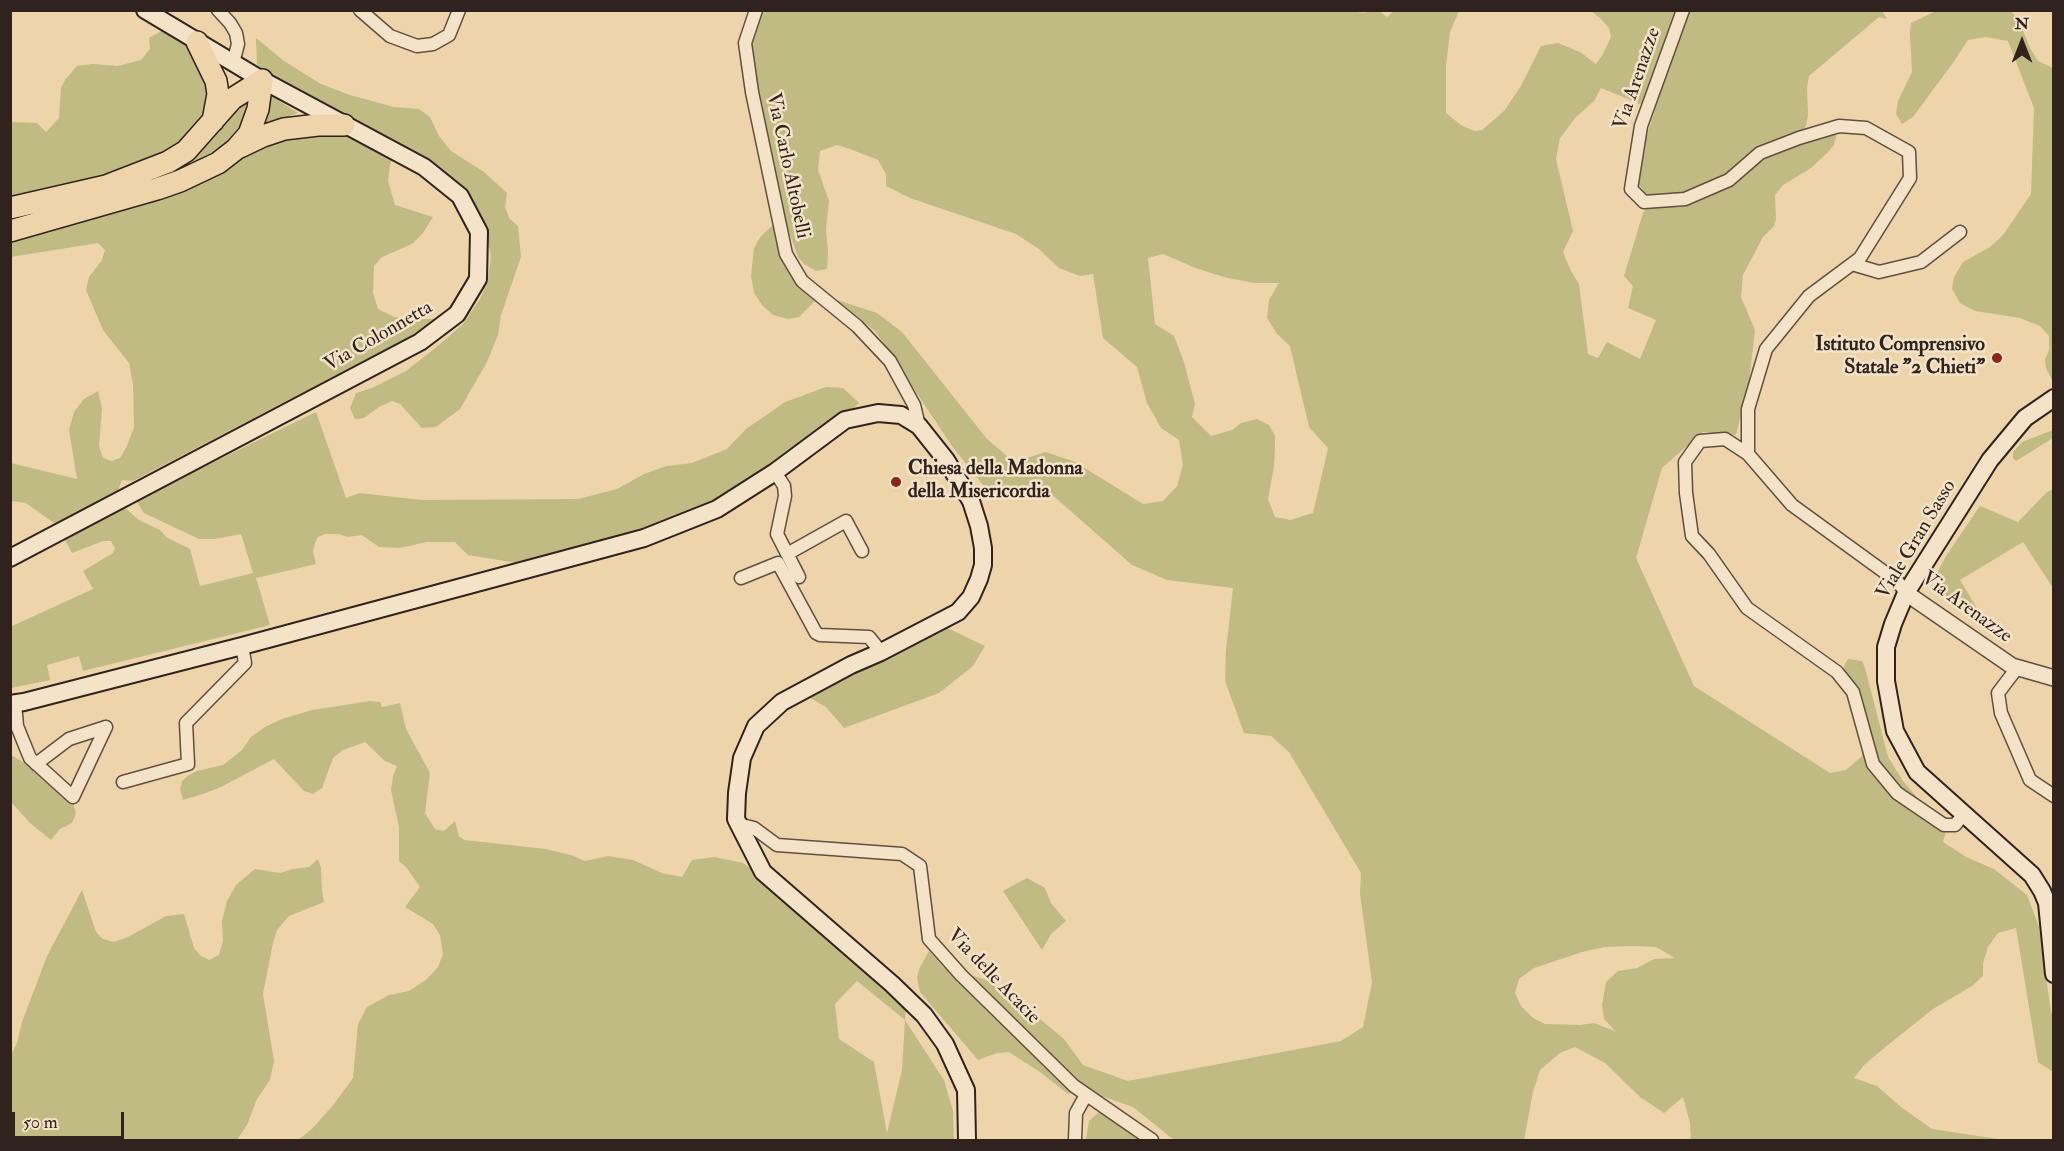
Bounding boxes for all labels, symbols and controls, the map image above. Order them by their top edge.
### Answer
north arrow [1992,12,2052,72]
text: N [2015,14,2029,34]
street label: Via Arenazze [1609,25,1667,133]
street label: Via Carlo Altobelli [760,91,814,241]
street label: Via Colonnetta [321,296,437,378]
place label: Istituto Comprensivo Statale "2 Chieti" [1815,334,1985,381]
marker: Istituto Comprensivo Statale "2 Chieti" [1990,351,2004,365]
place label: Chiesa della Madonna della Misericordia [908,458,1083,505]
marker: Chiesa della Madonna della Misericordia [889,475,903,489]
street label: Viale Gran Sasso [1872,476,1962,604]
street label: Via Arenazze [1916,567,2016,649]
street label: Via delle Acacie [941,924,1045,1030]
scale bar [15,1100,128,1138]
text: 50 m [23,1111,58,1134]

